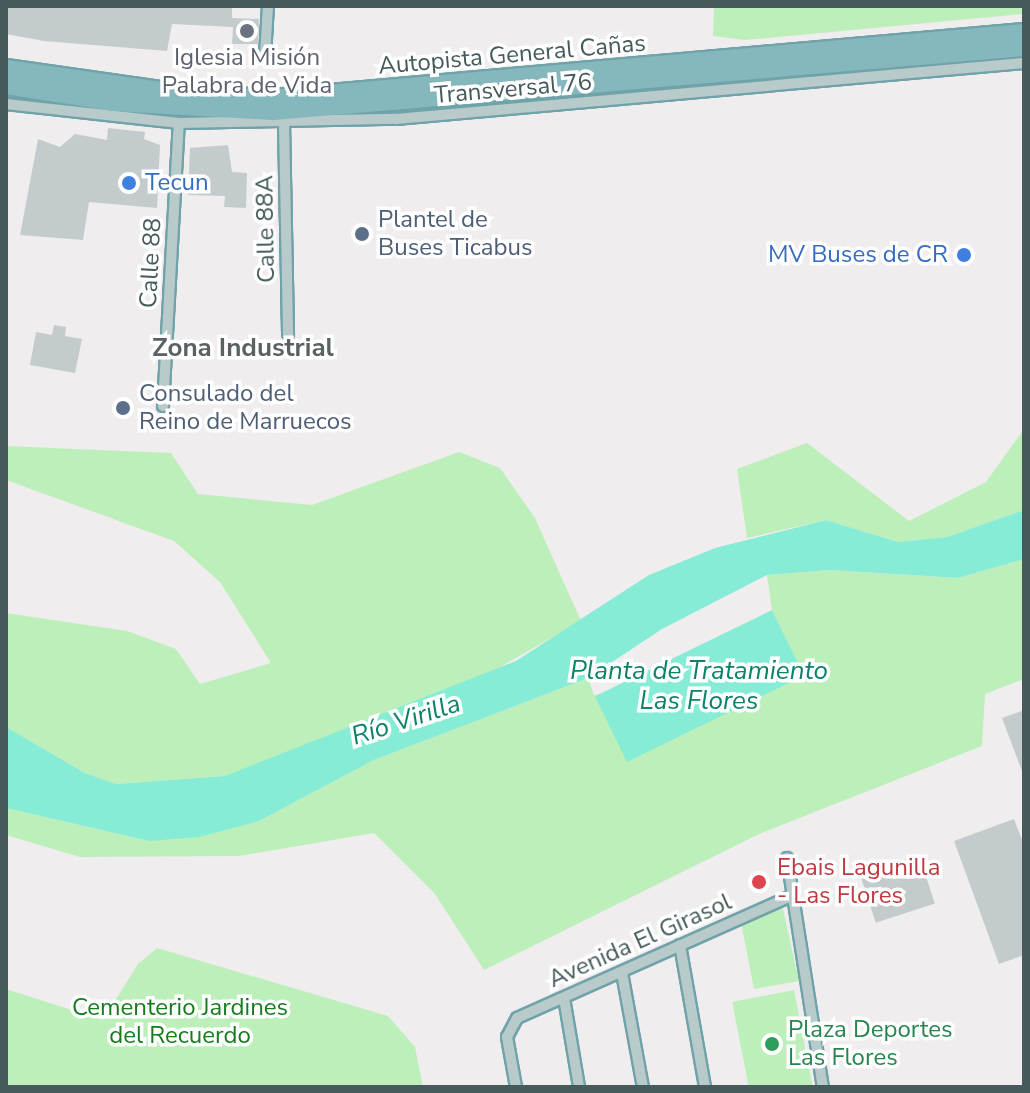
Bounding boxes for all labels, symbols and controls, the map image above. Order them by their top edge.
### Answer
marker: Iglesia Misión Palabra de Vida [238,22,256,40]
street label: Autopista General Cañas [377,29,647,81]
place label: Iglesia Misión Palabra de Vida [162,44,332,100]
street label: Transversal 76 [433,68,593,110]
place label: Tecun [145,169,209,197]
marker: Tecun [120,174,138,192]
street label: Calle 88A [251,175,281,283]
place label: Plantel de Buses Ticabus [378,206,532,262]
street label: Calle 88 [134,217,168,309]
marker: Plantel de Buses Ticabus [353,225,371,243]
place label: MV Buses de CR [768,241,948,269]
marker: MV Buses de CR [955,246,973,264]
district label: Zona Industrial [152,332,334,364]
place label: Consulado del Reino de Marruecos [139,380,352,436]
marker: Consulado del Reino de Marruecos [114,399,132,417]
water label: Planta de Tratamiento Las Flores [570,655,828,716]
water label: Río Virilla [347,688,465,752]
place label: Ebais Lagunilla - Las Flores [777,854,940,910]
marker: Ebais Lagunilla - Las Flores [748,871,770,893]
street label: Avenida El Girasol [544,888,736,994]
park label: Cementerio Jardines del Recuerdo [72,994,288,1050]
place label: Plaza Deportes Las Flores [788,1016,953,1072]
marker: Plaza Deportes Las Flores [763,1035,781,1053]

